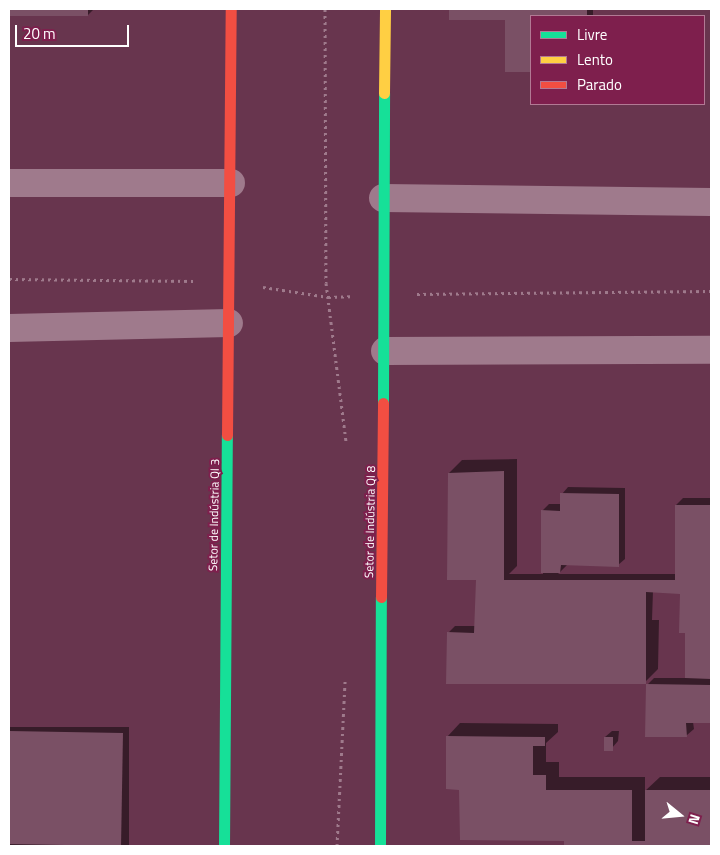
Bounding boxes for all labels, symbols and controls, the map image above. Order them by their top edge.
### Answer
scale bar [18,15,131,47]
legend [530,15,705,105]
text: 20 m [23,22,56,45]
text: Livre [577,23,607,46]
text: Lento [577,48,613,71]
text: Parado [577,73,622,96]
street label: Setor de Indústria QI 3 [206,459,222,571]
street label: Setor de Indústria QI 8 [362,466,378,578]
north arrow [655,790,705,840]
text: N [683,812,706,827]

